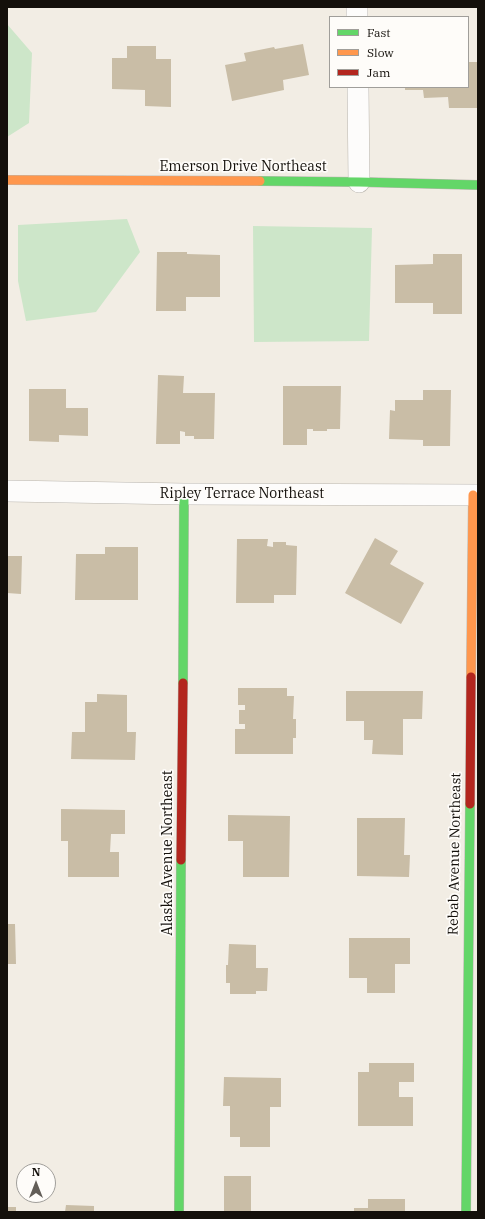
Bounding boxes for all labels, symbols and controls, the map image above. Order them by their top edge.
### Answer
legend [329,16,469,88]
text: Fast [367,25,391,40]
text: Slow [367,45,394,60]
text: Jam [367,65,390,80]
street label: Emerson Drive Northeast [159,159,327,175]
street label: Ripley Terrace Northeast [160,486,324,502]
street label: Alaska Avenue Northeast [160,770,176,936]
street label: Rebab Avenue Northeast [445,773,465,935]
north arrow [16,1163,56,1203]
text: N [32,1165,40,1179]

